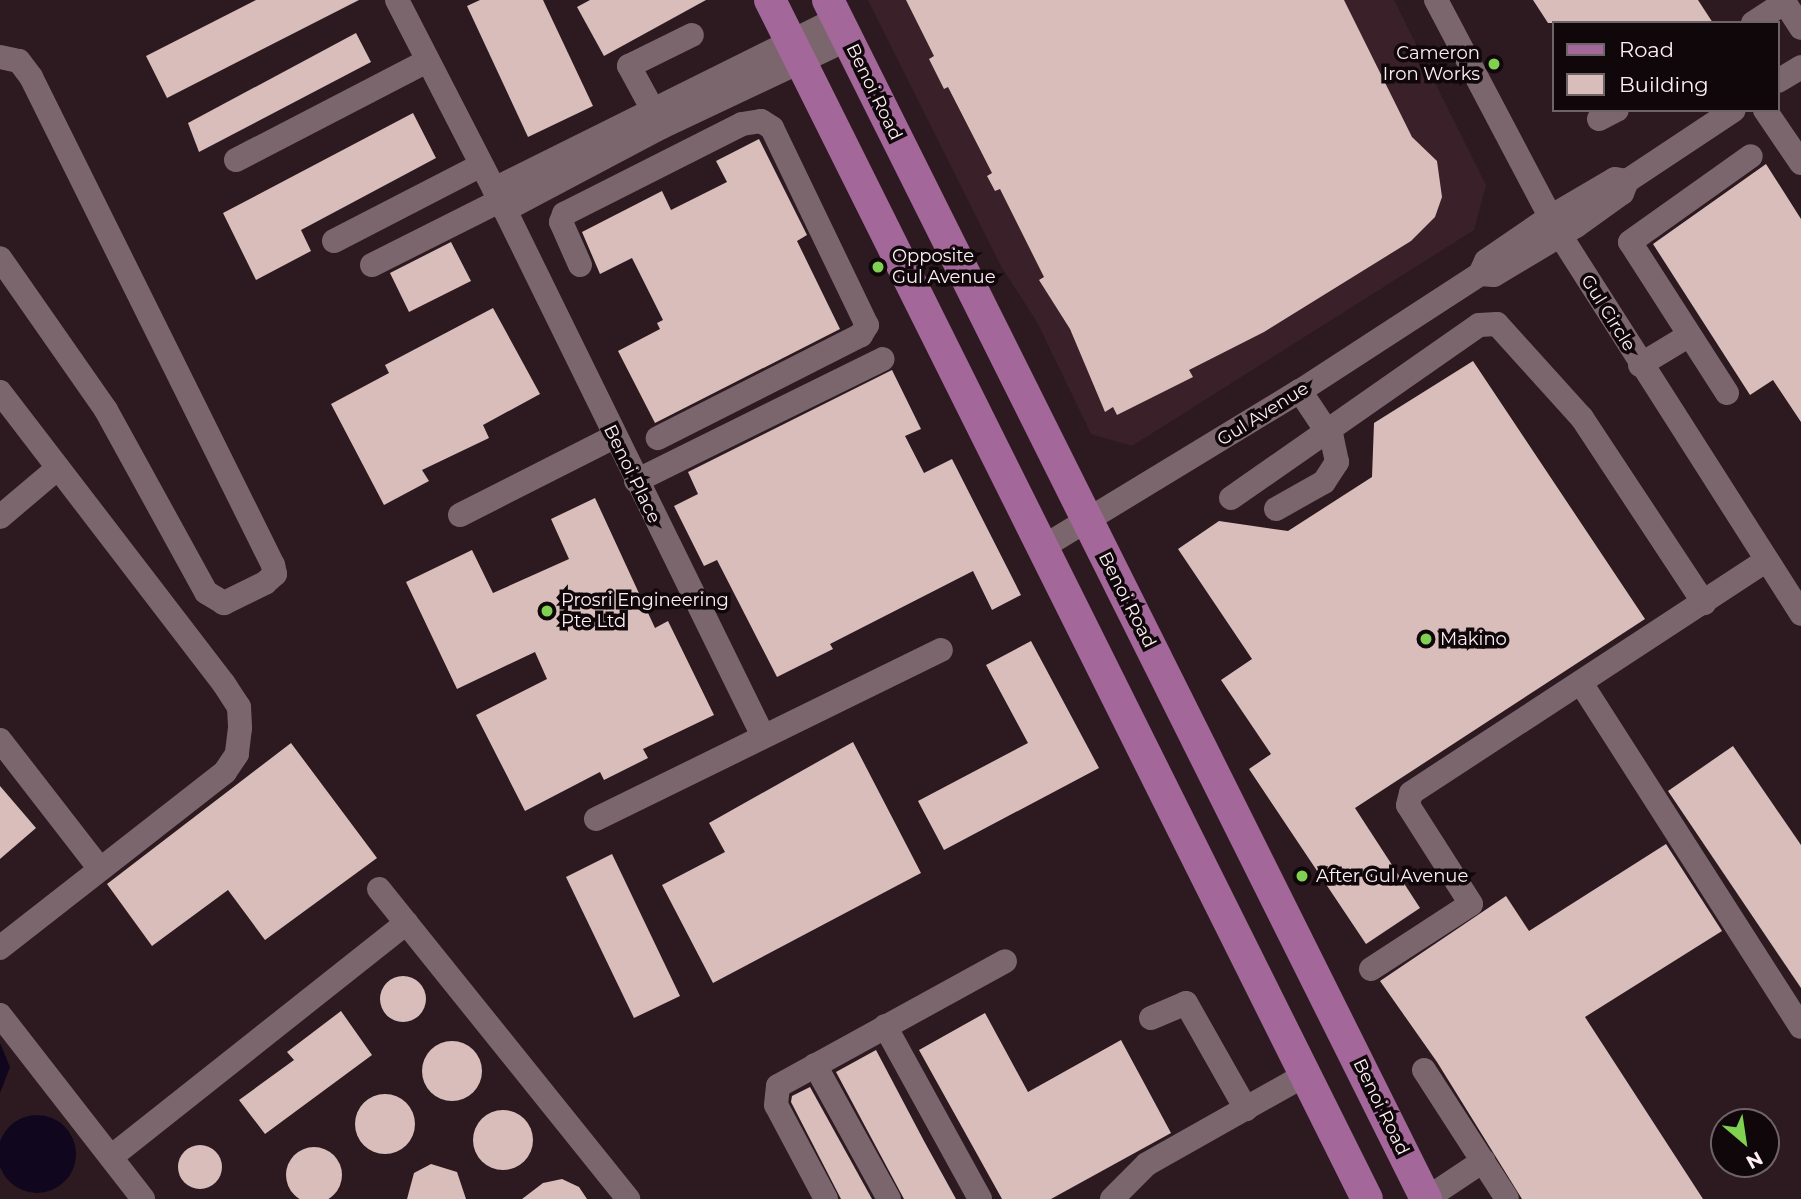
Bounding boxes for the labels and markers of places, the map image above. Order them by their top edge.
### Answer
place label: Cameron Iron Works [1383,43,1480,86]
marker: Cameron Iron Works [1486,56,1502,72]
place label: Opposite Gul Avenue [892,246,995,288]
marker: Opposite Gul Avenue [870,259,886,275]
place label: Prosri Engineering Pte Ltd [561,590,729,632]
marker: Prosri Engineering Pte Ltd [539,603,555,619]
place label: Makino [1440,628,1507,650]
marker: Makino [1418,631,1434,647]
place label: After Gul Avenue [1316,865,1468,887]
marker: After Gul Avenue [1294,868,1310,884]

